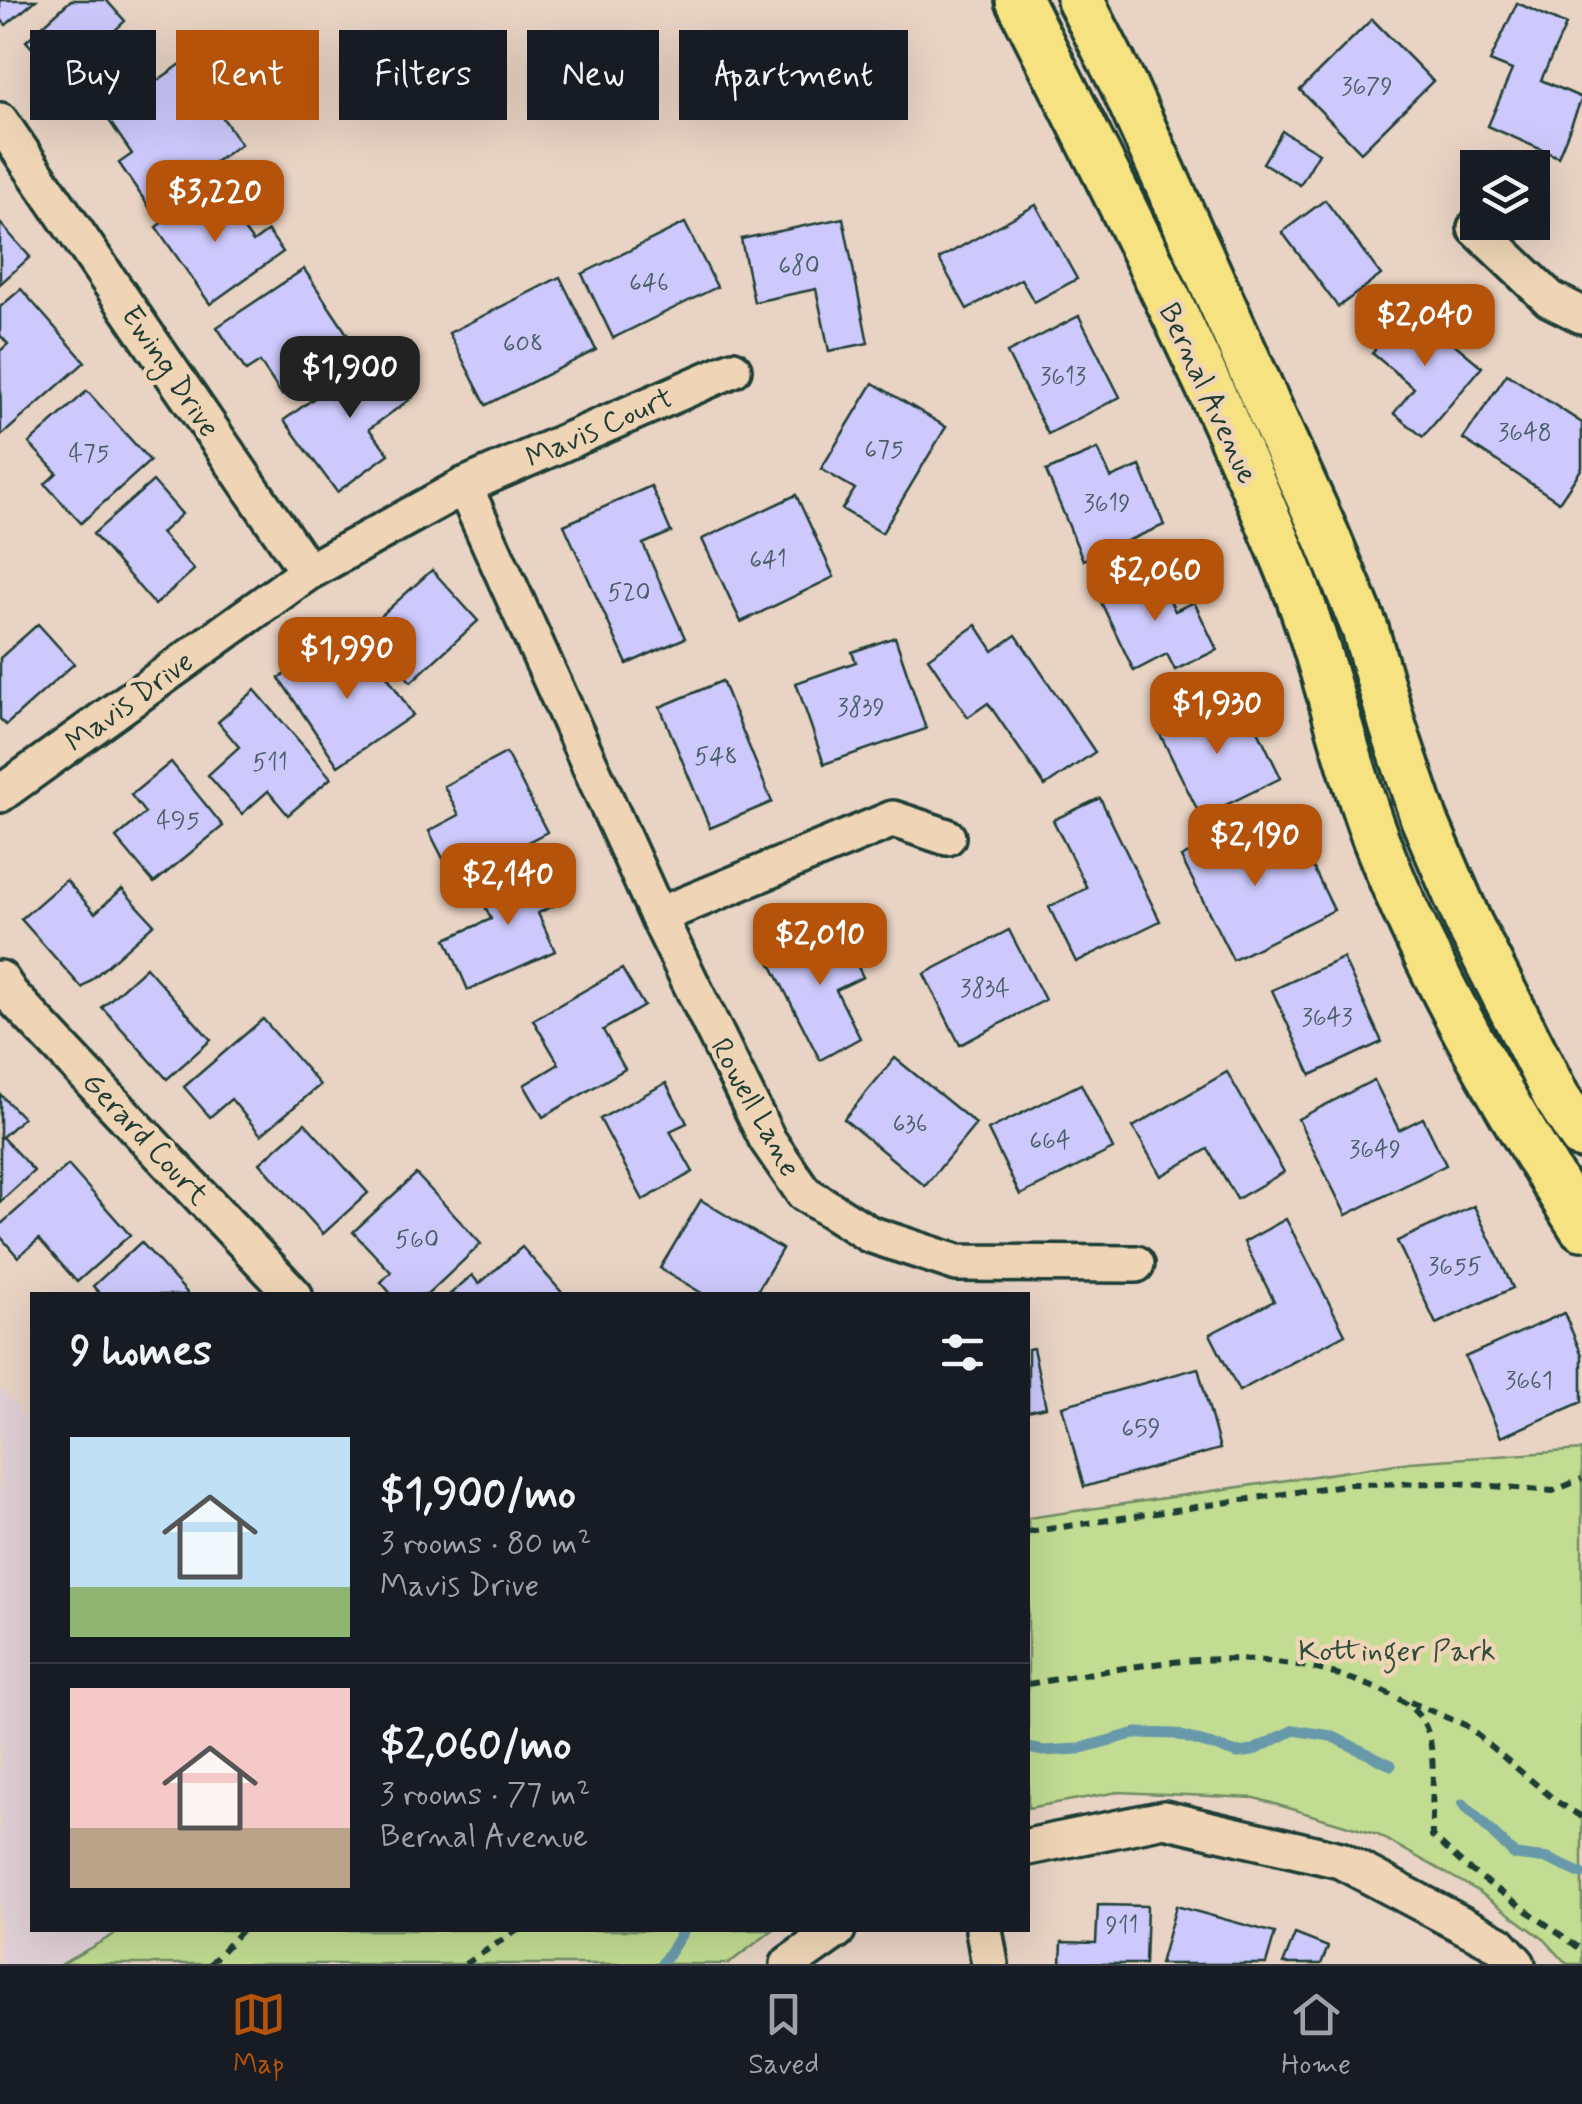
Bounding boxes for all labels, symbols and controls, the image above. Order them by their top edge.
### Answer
chip: Buy [30,30,156,120]
chip: Rent [176,30,319,120]
chip: Filters [339,30,507,120]
chip: New [527,30,659,120]
chip: Apartment [679,30,908,120]
house number: 3679 [1341,71,1393,104]
map controls [1460,150,1550,240]
button: layers [1460,150,1550,240]
pin: $3,220 [134,160,296,245]
text: $3,220 [168,171,262,213]
house number: 680 [778,250,820,283]
house number: 646 [629,267,669,300]
pin: $2,040 [1344,284,1506,369]
text: $2,040 [1377,295,1473,337]
street label: Bernal Avenue [1149,297,1267,490]
street label: Ewing Drive [110,298,228,446]
house number: 608 [503,328,543,361]
pin: $1,900 [269,336,431,421]
text: $1,900 [302,347,398,389]
house number: 3613 [1040,361,1086,394]
street label: Mavis Court [520,379,679,478]
house number: 3648 [1498,417,1552,450]
house number: 675 [864,434,904,467]
house number: 475 [68,438,110,471]
house number: 3619 [1083,488,1131,521]
pin: $2,060 [1074,539,1236,624]
house number: 641 [749,544,787,577]
text: $2,060 [1109,550,1201,592]
house number: 520 [607,577,651,610]
pin: $1,990 [266,617,428,702]
text: $1,990 [300,628,394,670]
street label: Mavis Drive [58,643,202,762]
pin: $1,930 [1136,672,1298,757]
text: $1,930 [1172,683,1262,725]
house number: 3839 [837,692,885,725]
house number: 548 [694,741,738,774]
house number: 511 [252,747,288,780]
pin: $2,190 [1174,804,1336,889]
house number: 495 [156,805,200,838]
text: $2,190 [1210,815,1300,857]
pin: $2,140 [427,843,589,928]
text: $2,140 [462,854,554,896]
pin: $2,010 [739,903,901,988]
text: $2,010 [775,914,865,956]
house number: 3834 [960,973,1010,1006]
house number: 3643 [1301,1002,1353,1035]
street label: Rowell Lane [701,1031,809,1184]
street label: Gerard Court [73,1064,217,1214]
house number: 636 [892,1108,928,1141]
house number: 664 [1029,1125,1071,1158]
house number: 3649 [1349,1134,1401,1167]
house number: 560 [395,1224,439,1257]
house number: 3655 [1428,1251,1482,1284]
text: 9 homes [70,1325,212,1380]
icon: filters [935,1325,990,1380]
house number: 3661 [1505,1365,1553,1398]
house number: 659 [1121,1413,1161,1446]
text: $1,900/mo [380,1468,576,1523]
icon: home [150,1477,270,1597]
text: 3 rooms · 80 m² [380,1523,591,1565]
text: Mavis Drive [380,1565,539,1607]
park label: Kottinger Park [1298,1632,1496,1674]
text: $2,060/mo [380,1719,571,1774]
icon: home [150,1728,270,1848]
text: 3 rooms · 77 m² [380,1774,591,1816]
text: Bernal Avenue [380,1816,588,1858]
house number: 911 [1106,1910,1138,1943]
tab: Map [231,1987,286,2084]
tab: Saved [748,1987,819,2084]
tab: Home [1281,1987,1351,2084]

